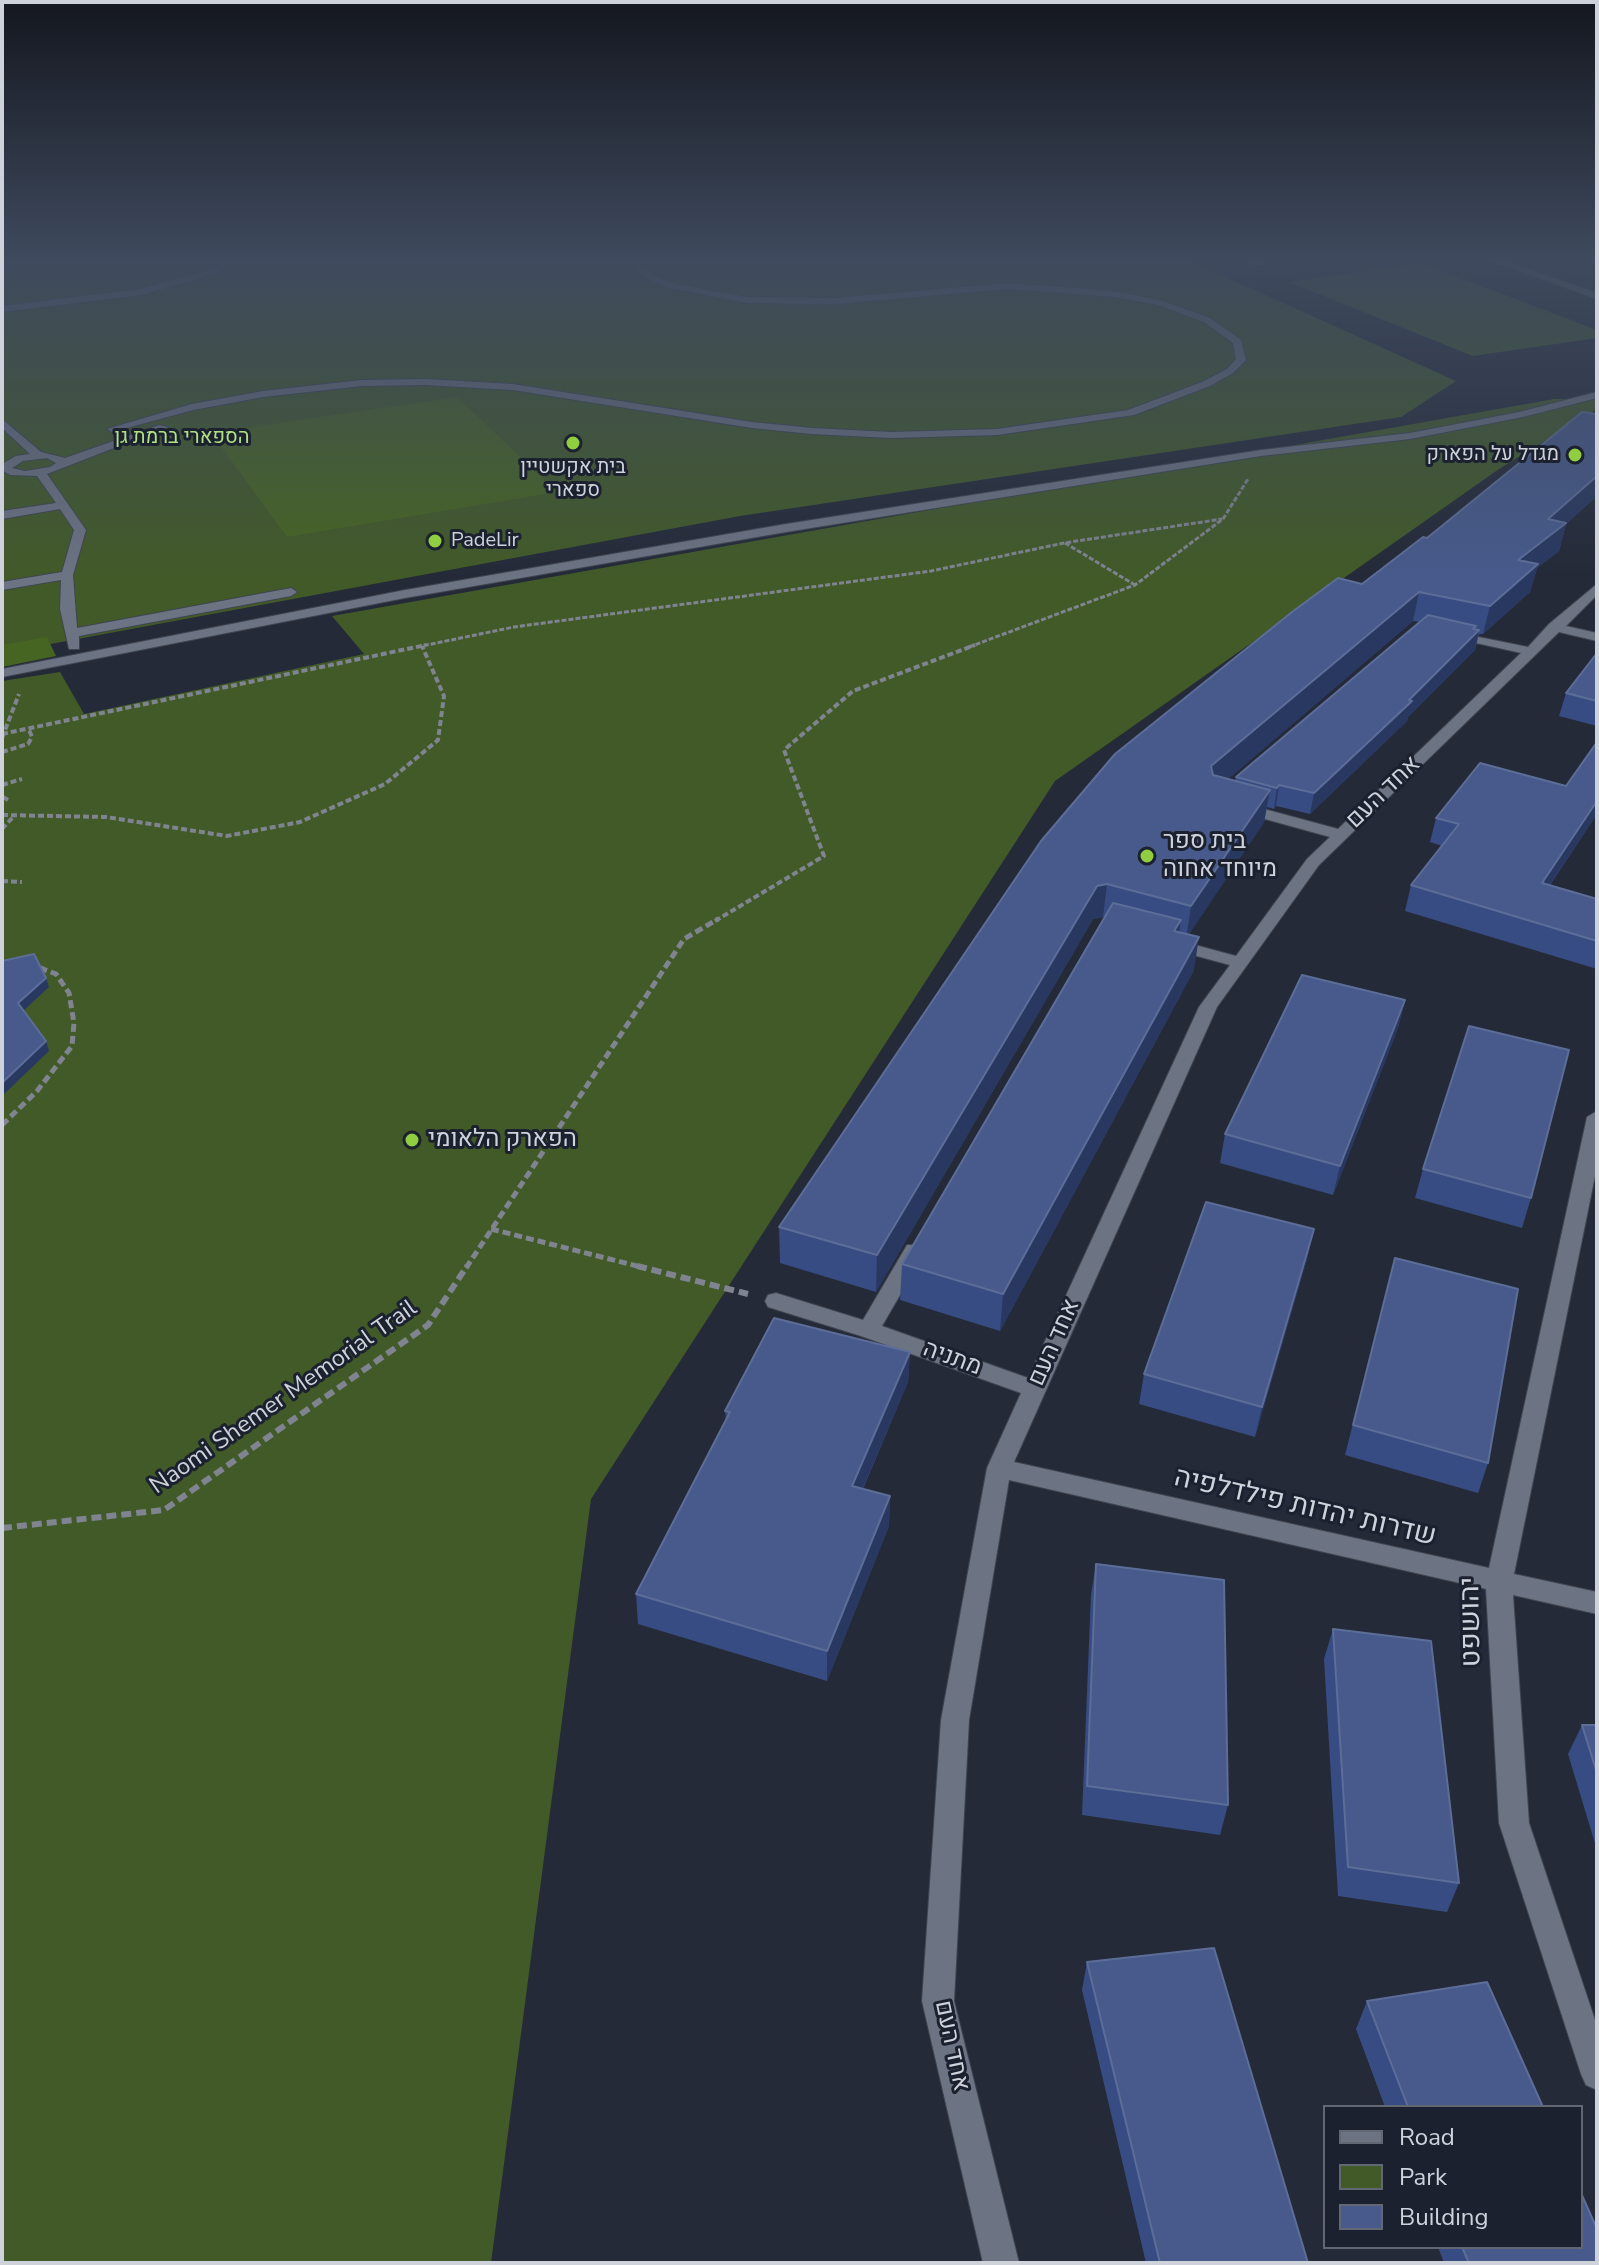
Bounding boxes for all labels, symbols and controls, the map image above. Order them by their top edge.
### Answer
park label: הספארי ברמת גן [114,426,250,450]
marker: בית אקשטיין ספארי [564,434,582,452]
place label: מגדל על הפארק [1426,443,1559,467]
marker: מגדל על הפארק [1566,446,1584,464]
place label: בית אקשטיין ספארי [520,456,626,503]
place label: PadeLir [451,529,519,553]
marker: PadeLir [426,532,444,550]
street label: אחד העם [1341,751,1427,835]
place label: בית ספר מיוחד אחוה [1163,828,1277,884]
marker: בית ספר מיוחד אחוה [1138,847,1156,865]
place label: הפארק הלאומי [428,1126,577,1154]
marker: הפארק הלאומי [403,1131,421,1149]
street label: Naomi Shemer Memorial Trail [145,1295,423,1501]
street label: אחד העם [1023,1295,1087,1391]
street label: מתניה [919,1335,985,1383]
street label: שדרות יהדות פילדלפיה [1171,1462,1439,1554]
street label: יהושפט [1454,1577,1490,1667]
street label: אחד העם [927,1998,975,2094]
legend [1323,2105,1583,2249]
text: Road [1399,2121,1455,2153]
text: Park [1399,2161,1447,2193]
text: Building [1399,2201,1489,2233]

